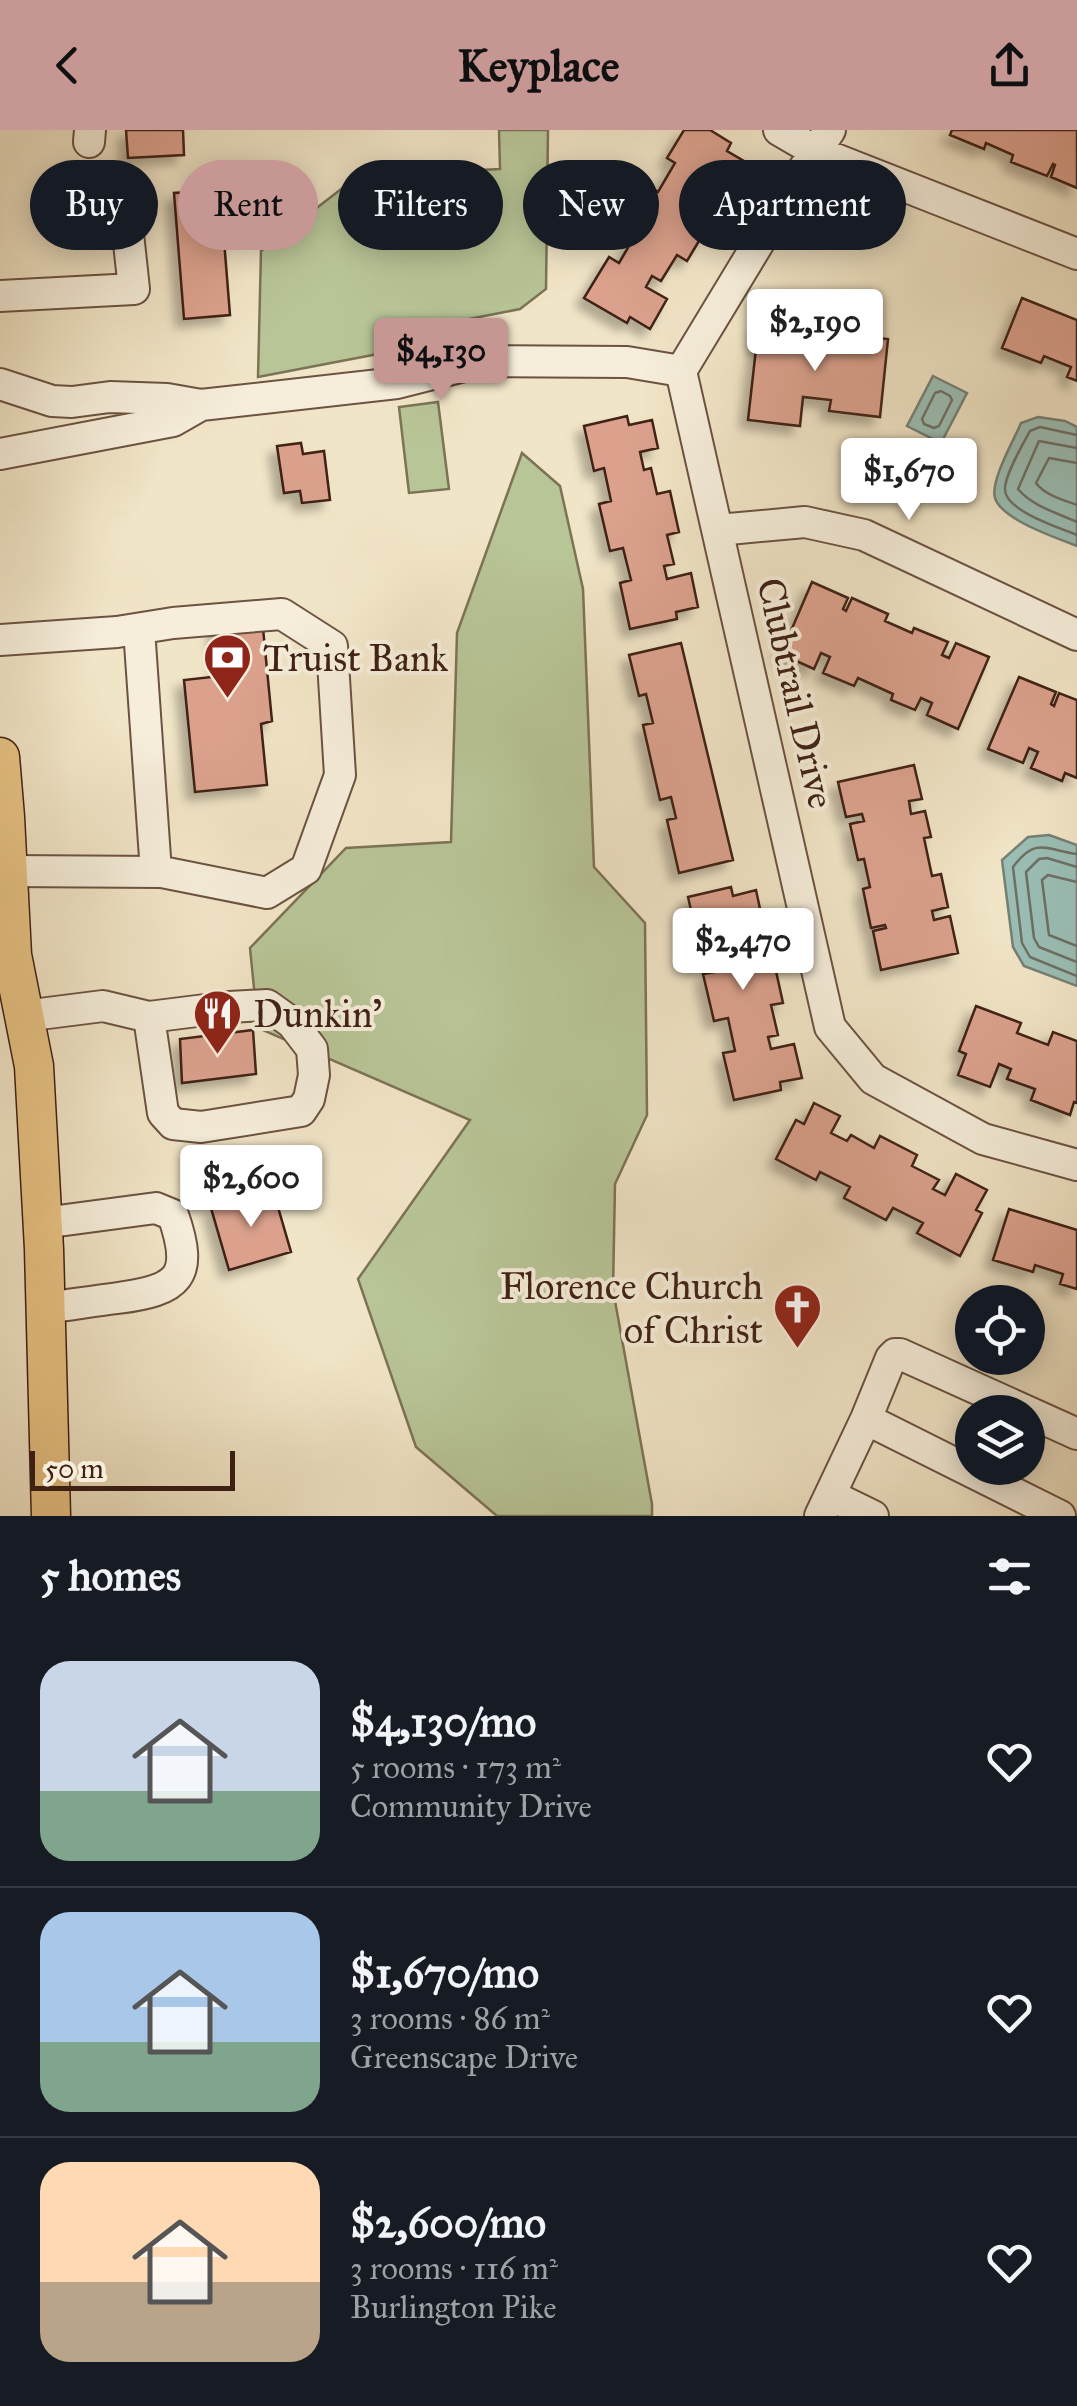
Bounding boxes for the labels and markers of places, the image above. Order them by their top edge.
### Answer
pin: $2,190 [734,289,896,374]
pin: $4,130 [360,318,522,403]
pin: $1,670 [828,438,990,523]
bank icon: Truist Bank [202,632,254,700]
place label: Truist Bank [263,635,448,681]
pin: $2,470 [662,908,824,993]
restaurant icon: Dunkin' [192,988,244,1056]
place label: Dunkin' [253,991,382,1037]
pin: $2,600 [170,1145,332,1230]
place label: Florence Church of Christ [500,1263,763,1353]
church icon: Florence Church of Christ [772,1282,824,1350]

